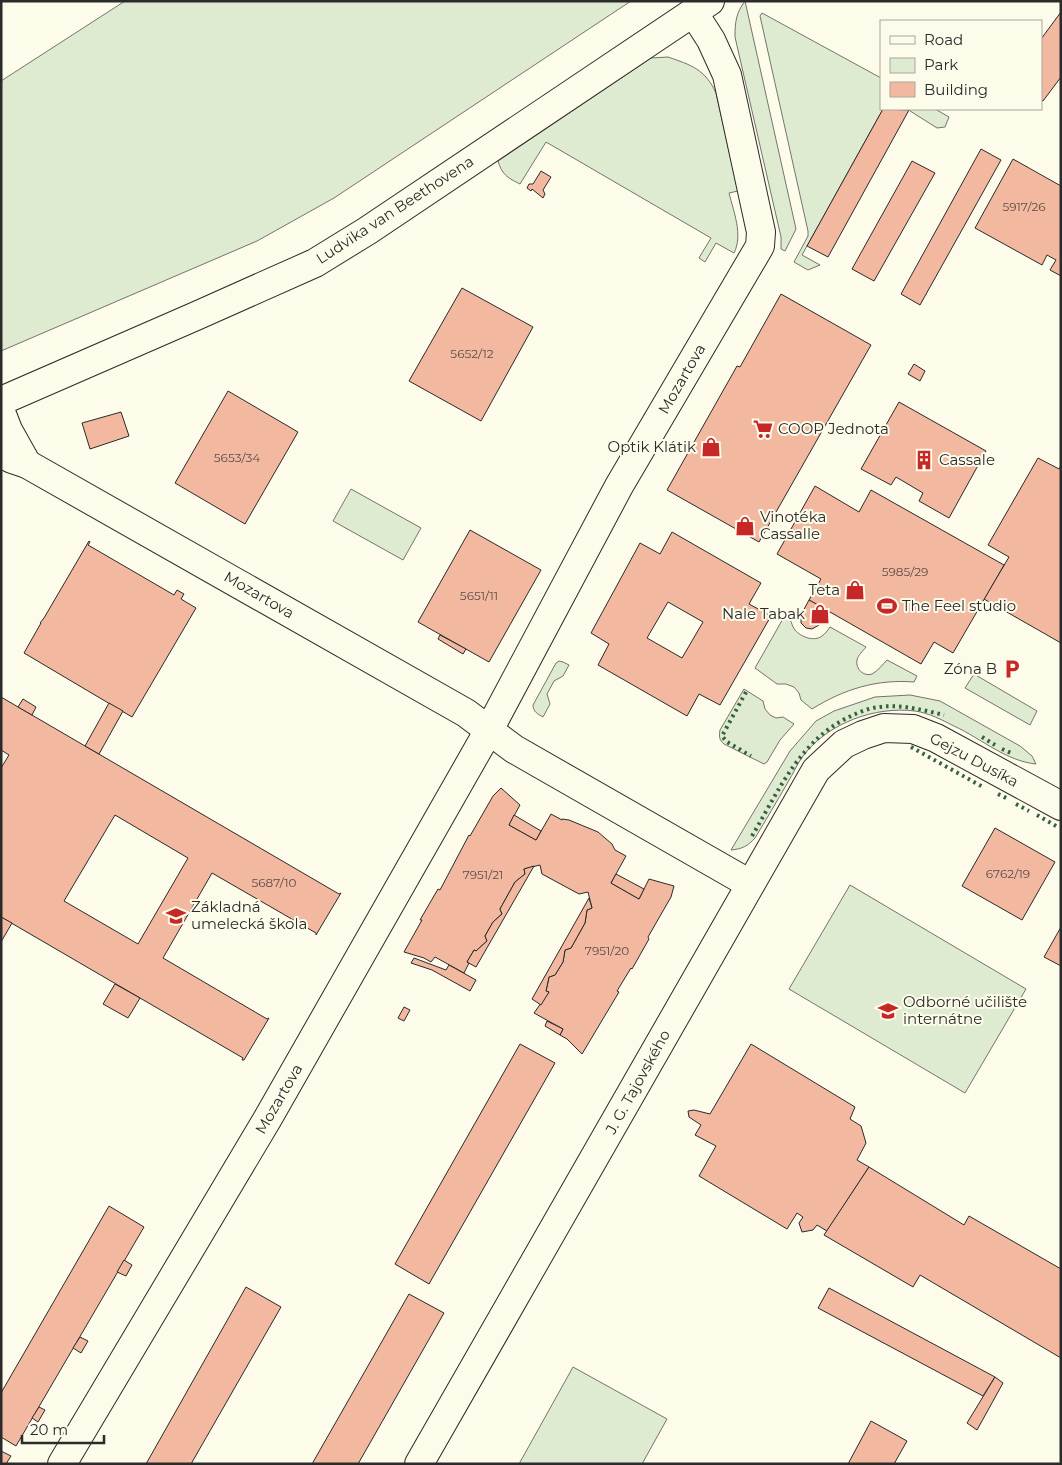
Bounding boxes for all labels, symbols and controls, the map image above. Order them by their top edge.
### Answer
legend [880,20,1042,110]
text: Road [924,30,963,49]
text: Park [924,55,958,74]
text: Building [924,80,988,99]
street label: Ludvika van Beethovena [312,151,477,268]
house number: 5917/26 [1002,199,1046,214]
street label: Mozartova [654,340,709,417]
house number: 5652/12 [450,346,494,361]
supermarket icon: COOP Jednota [752,418,774,440]
place label: COOP Jednota [778,419,889,438]
shop icon: Optik Klátik [700,436,722,458]
place label: Optik Klátik [608,437,696,456]
building icon: Cassale [913,449,935,471]
house number: 5653/34 [214,450,260,465]
place label: Cassale [939,450,995,469]
place label: Vinotéka Cassalle [760,507,826,543]
shop icon: Vinotéka Cassalle [734,515,756,537]
house number: 5985/29 [882,564,928,579]
street label: Mozartova [221,567,298,622]
shop icon: Teta [844,579,866,601]
place label: Teta [809,580,840,599]
house number: 5651/11 [460,588,498,603]
sports icon: The Feel studio [876,595,898,617]
place label: The Feel studio [902,596,1016,615]
shop icon: Nale Tabak [809,603,831,625]
place label: Nale Tabak [722,604,805,623]
parking icon: Zóna B [1001,658,1023,680]
place label: Zóna B [944,659,997,678]
street label: Gejzu Dusíka [927,728,1022,791]
house number: 6762/19 [986,866,1030,881]
house number: 7951/21 [463,867,503,882]
house number: 5687/10 [252,875,297,890]
place label: Základná umelecká škola [191,897,307,933]
school or university icon: Základná umelecká škola [165,905,187,927]
house number: 7951/20 [585,943,629,958]
place label: Odborné učilište internátne [903,992,1027,1028]
school or university icon: Odborné učilište internátne [877,1000,899,1022]
street label: J. G. Tajovského [601,1026,674,1138]
street label: Mozartova [251,1060,306,1137]
scale bar [22,1412,105,1444]
text: 20 m [30,1420,68,1439]

